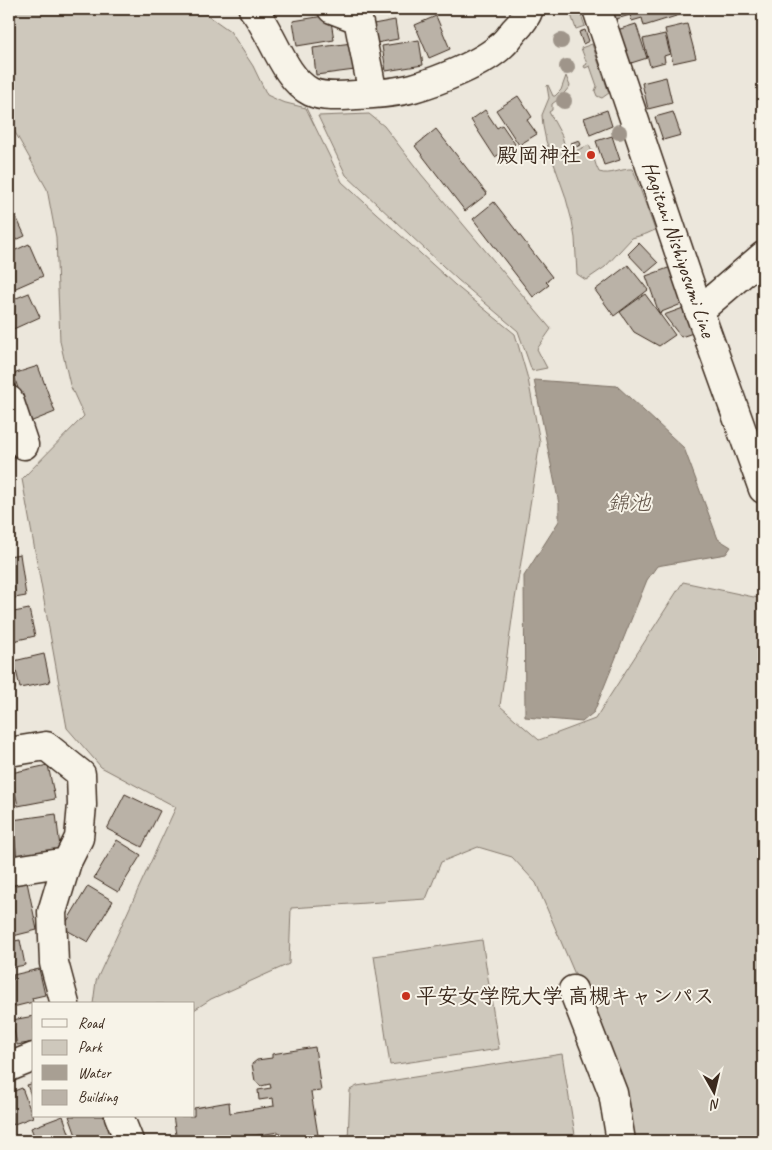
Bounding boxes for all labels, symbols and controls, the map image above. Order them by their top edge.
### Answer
place label: 殿岡神社 [497,142,581,168]
marker: 殿岡神社 [585,149,597,161]
street label: Hagitani Nishiyosumi Line [637,158,722,341]
water label: 錦池 [607,489,652,517]
place label: 平安女学院大学 高槻キャンパス [416,983,714,1009]
marker: 平安女学院大学 高槻キャンパス [400,990,412,1002]
legend [32,1002,195,1118]
text: Road [78,1014,105,1033]
text: Park [78,1038,103,1057]
text: Water [78,1064,112,1083]
north arrow [690,1068,740,1118]
text: Building [78,1088,118,1107]
text: N [708,1095,721,1114]

